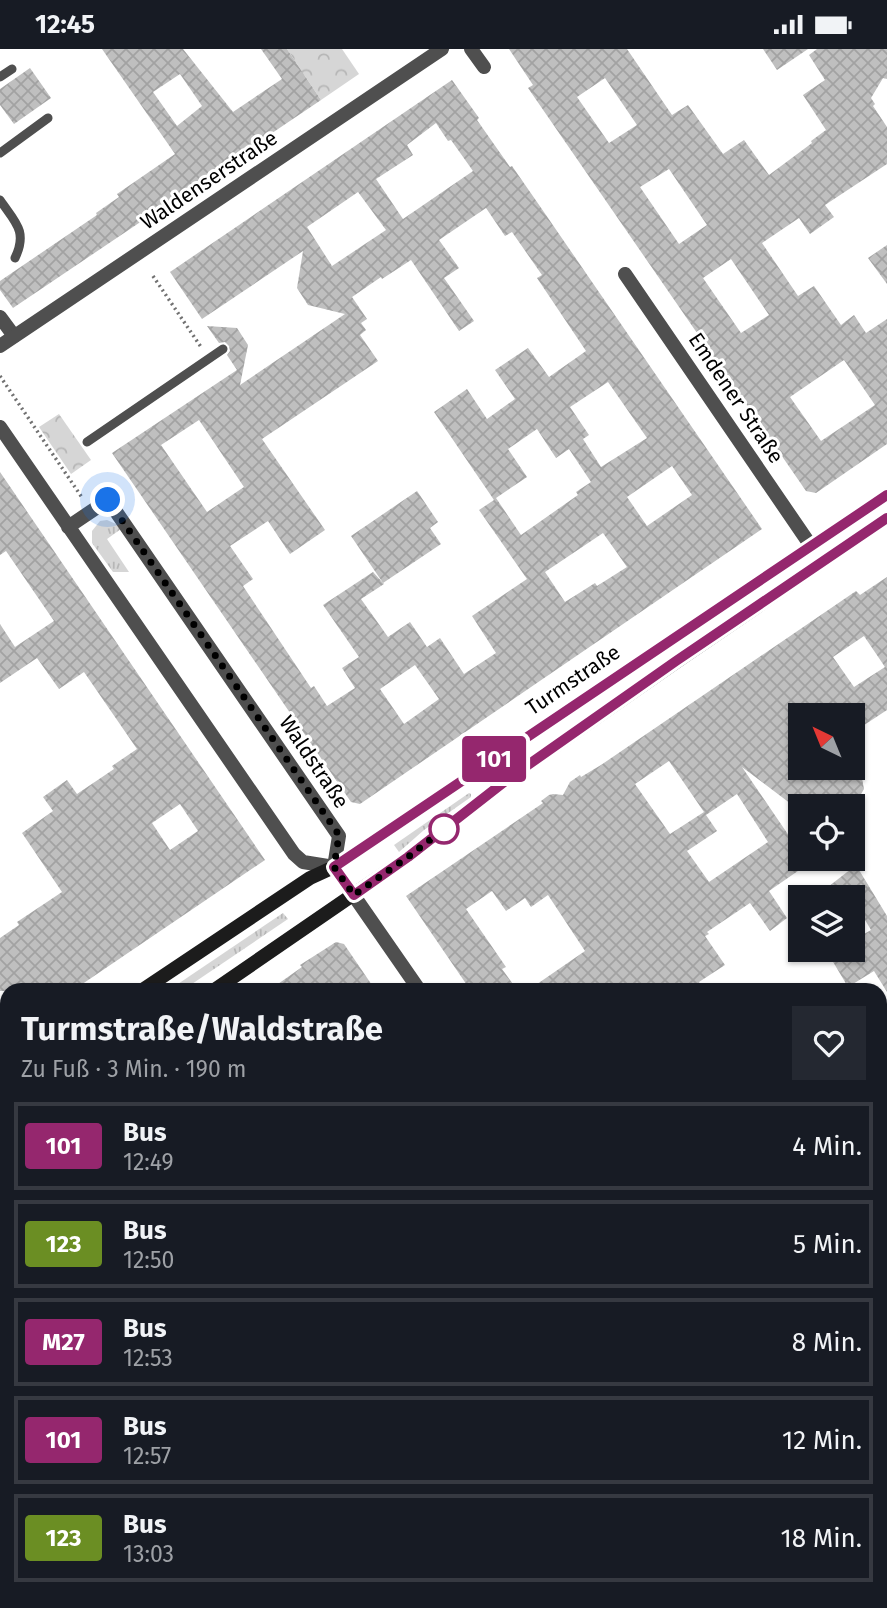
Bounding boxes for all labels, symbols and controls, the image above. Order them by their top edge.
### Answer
text: 12:45 [35,9,95,40]
street label: Waldenserstraße [136,125,282,235]
street label: Emdener Straße [683,328,789,468]
your location [90,482,125,517]
street label: Turmstraße [521,639,625,721]
north arrow [788,703,864,781]
map controls [788,703,865,962]
street label: Waldstraße [273,711,355,813]
line badge: 101 [454,736,534,782]
text: 101 [476,745,512,773]
button: locate [788,794,865,871]
unlabelled marker [429,814,459,844]
button: layers [788,885,865,962]
button: heart [792,1006,866,1080]
text: Turmstraße/Waldstraße [21,1009,383,1049]
text: Zu Fuß · 3 Min. · 190 m [21,1055,247,1083]
text: Bus [123,1117,166,1148]
text: 4 Min. [792,1131,862,1162]
text: 101 [46,1132,81,1160]
text: 12:49 [123,1148,174,1176]
text: Bus [123,1215,166,1246]
text: 5 Min. [793,1229,862,1260]
text: 123 [46,1230,81,1258]
text: 12:50 [123,1246,174,1274]
text: Bus [123,1313,166,1344]
text: 8 Min. [792,1327,862,1358]
text: M27 [42,1328,85,1356]
text: 12:53 [123,1344,173,1372]
text: Bus [123,1411,166,1442]
text: 12 Min. [782,1425,862,1456]
text: 101 [46,1426,81,1454]
text: 12:57 [123,1442,171,1470]
text: Bus [123,1509,166,1540]
text: 18 Min. [780,1523,862,1554]
text: 123 [46,1524,81,1552]
text: 13:03 [123,1540,174,1568]

